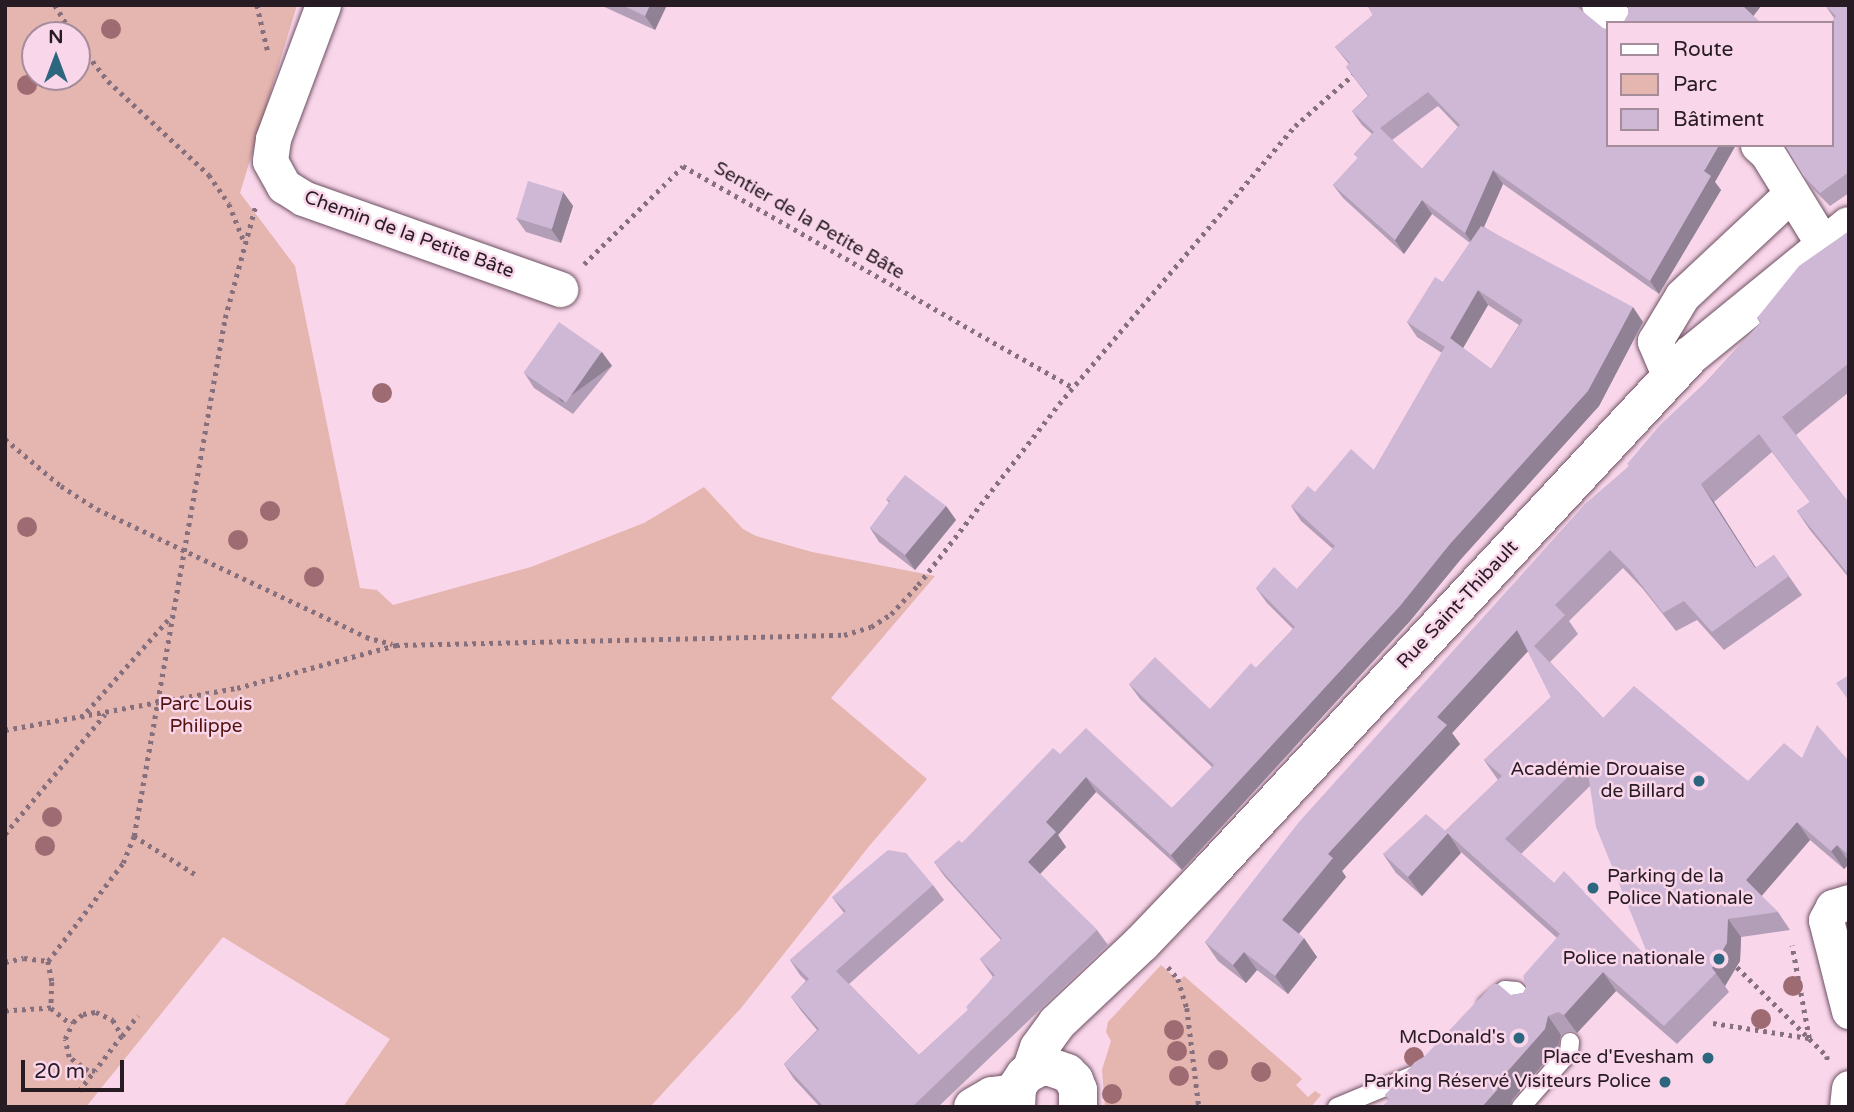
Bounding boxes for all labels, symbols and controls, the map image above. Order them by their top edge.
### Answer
north arrow [21,21,91,91]
legend [1605,21,1833,147]
text: N [48,26,64,48]
text: Route [1673,37,1733,62]
text: Parc [1673,72,1717,97]
text: Bâtiment [1673,107,1764,132]
street label: Sentier de la Petite Bâte [710,157,908,285]
street label: Chemin de la Petite Bâte [301,186,517,284]
street label: Rue Saint-Thibault [1393,536,1523,674]
park label: Parc Louis Philippe [160,694,252,738]
place label: Académie Drouaise de Billard [1510,759,1685,803]
marker: Académie Drouaise de Billard [1691,773,1707,789]
place label: Parking de la Police Nationale [1607,866,1753,910]
marker: Parking de la Police Nationale [1585,880,1601,896]
place label: Police nationale [1562,948,1705,970]
marker: Police nationale [1711,951,1727,967]
place label: McDonald's [1399,1027,1505,1049]
marker: McDonald's [1511,1030,1527,1046]
scale bar [24,1046,128,1090]
place label: Place d'Evesham [1543,1047,1694,1069]
marker: Place d'Evesham [1700,1050,1716,1066]
text: 20 m [34,1059,85,1084]
place label: Parking Réservé Visiteurs Police [1363,1071,1651,1093]
marker: Parking Réservé Visiteurs Police [1657,1074,1673,1090]

